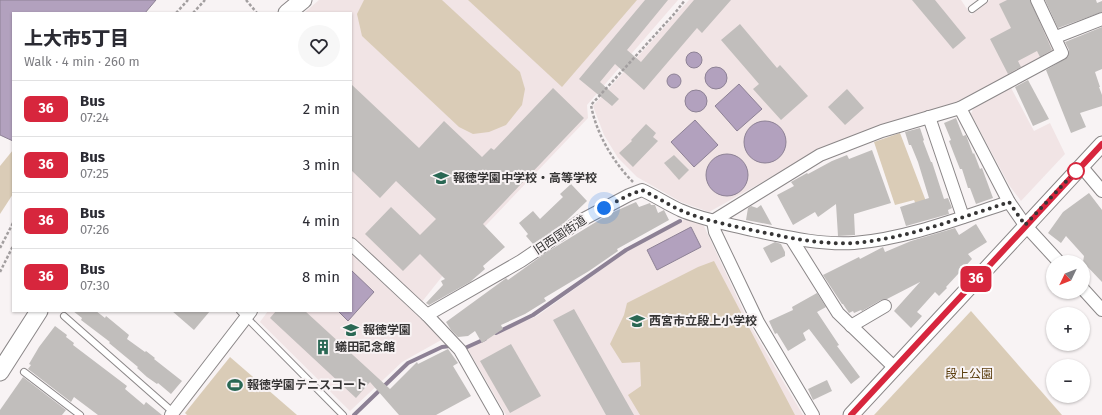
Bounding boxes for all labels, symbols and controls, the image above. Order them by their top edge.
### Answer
button: heart [298,25,340,67]
text: 上大市5丁目 [24,27,129,50]
text: Walk · 4 min · 260 m [24,54,140,69]
text: Bus [80,92,105,110]
text: 36 [38,100,54,117]
text: 2 min [303,100,340,118]
text: 07:24 [80,110,109,125]
text: Bus [80,148,105,166]
text: 36 [38,156,54,173]
text: 3 min [303,156,340,174]
unlabelled marker [1067,162,1085,180]
text: 07:25 [80,166,109,181]
school or university icon: 報徳学園中学校・高等学校 [432,169,450,187]
place label: 報徳学園中学校・高等学校 [453,171,597,185]
your location [594,198,614,218]
text: Bus [80,204,105,222]
text: 36 [38,212,54,229]
text: 4 min [302,212,340,230]
street label: 旧西国街道 [531,213,589,257]
text: 07:26 [80,222,109,237]
north arrow [1046,255,1090,299]
map controls [1046,255,1090,403]
text: Bus [80,260,105,278]
line badge: 36 [958,266,994,292]
text: 36 [38,268,54,285]
text: 8 min [302,268,340,286]
text: 36 [968,270,984,287]
text: 07:30 [80,278,110,293]
button: + [1046,307,1090,351]
school or university icon: 西宮市立段上小学校 [628,312,646,330]
place label: 西宮市立段上小学校 [649,314,757,328]
school or university icon: 報徳学園 [342,321,360,339]
place label: 報徳学園 [363,323,411,337]
building icon: 蟻田記念館 [314,338,332,356]
place label: 蟻田記念館 [335,340,395,354]
button: − [1046,359,1090,403]
park label: 段上公園 [945,367,993,381]
sports icon: 報徳学園テニスコート [226,376,244,394]
place label: 報徳学園テニスコート [247,378,367,392]

